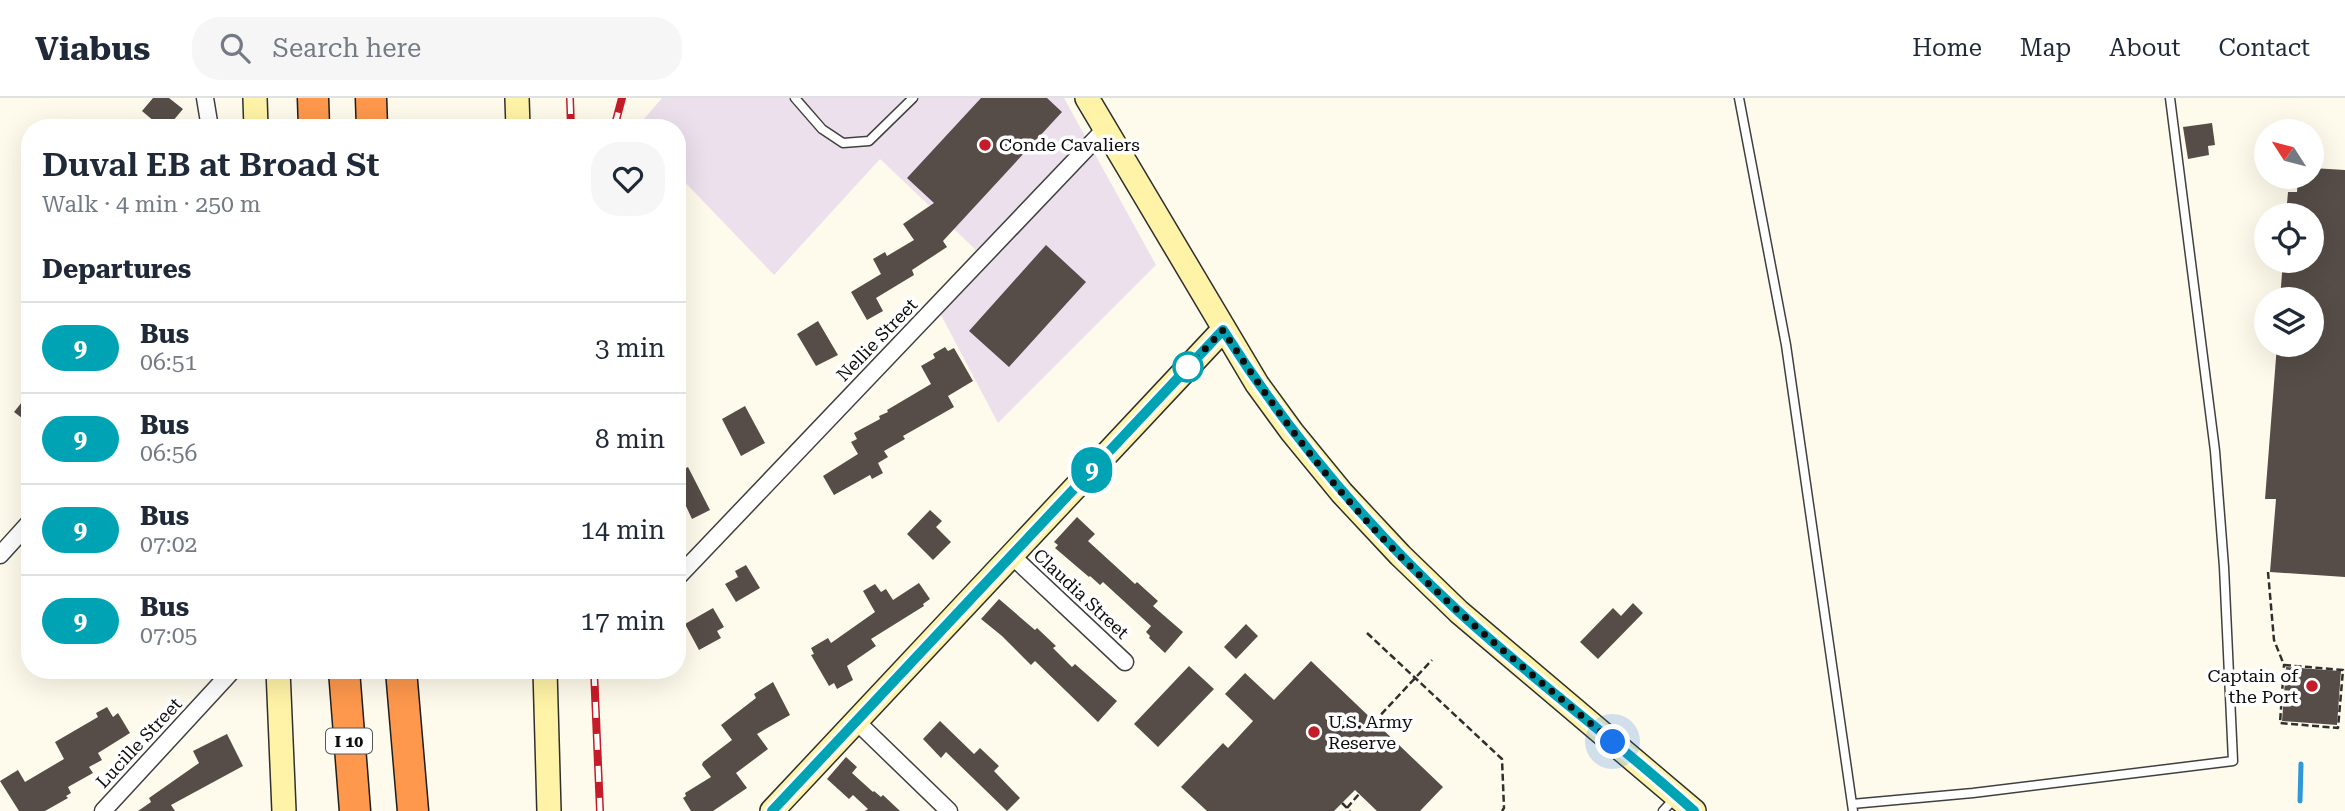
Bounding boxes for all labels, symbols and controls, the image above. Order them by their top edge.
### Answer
search box [192,17,682,80]
text: Viabus [35,29,150,68]
icon: search [216,29,254,67]
text: Search here [272,33,421,63]
text: Home [1912,34,1982,62]
text: Map [2020,34,2071,62]
text: About [2109,34,2180,62]
text: Contact [2218,34,2310,62]
north arrow [2254,119,2324,189]
map controls [2254,119,2324,357]
place label: Conde Cavaliers [999,134,1140,155]
marker: Conde Cavaliers [977,137,993,153]
button: heart [591,142,665,216]
text: Duval EB at Broad St [42,145,380,184]
text: Walk · 4 min · 250 m [42,191,261,218]
button: locate [2254,203,2324,273]
text: Departures [42,254,191,284]
button: layers [2254,287,2324,357]
street label: Nellie Street [832,294,921,385]
text: Bus [140,319,189,349]
text: 3 min [595,333,665,363]
text: 9 [74,334,87,362]
text: 06:51 [140,349,197,376]
unlabelled marker [1173,352,1203,382]
text: Bus [140,410,189,440]
text: 8 min [595,424,665,454]
text: 9 [74,425,87,453]
text: 06:56 [140,440,197,467]
line badge: 9 [1069,447,1115,493]
text: 9 [1085,456,1099,484]
text: Bus [140,501,189,531]
text: 14 min [581,515,665,545]
text: 9 [74,516,87,544]
text: 07:02 [140,531,197,558]
street label: Claudia Street [1029,544,1134,643]
text: Bus [140,592,189,622]
text: 17 min [581,606,665,636]
text: 9 [74,607,87,635]
text: 07:05 [140,622,197,649]
place label: Captain of the Port [2207,665,2299,707]
marker: Captain of the Port [2304,678,2320,694]
street label: Lucille Street [92,693,186,792]
place label: U.S. Army Reserve [1328,711,1413,753]
marker: U.S. Army Reserve [1306,724,1322,740]
your location [1595,724,1630,759]
road number: I 10 [326,728,372,754]

